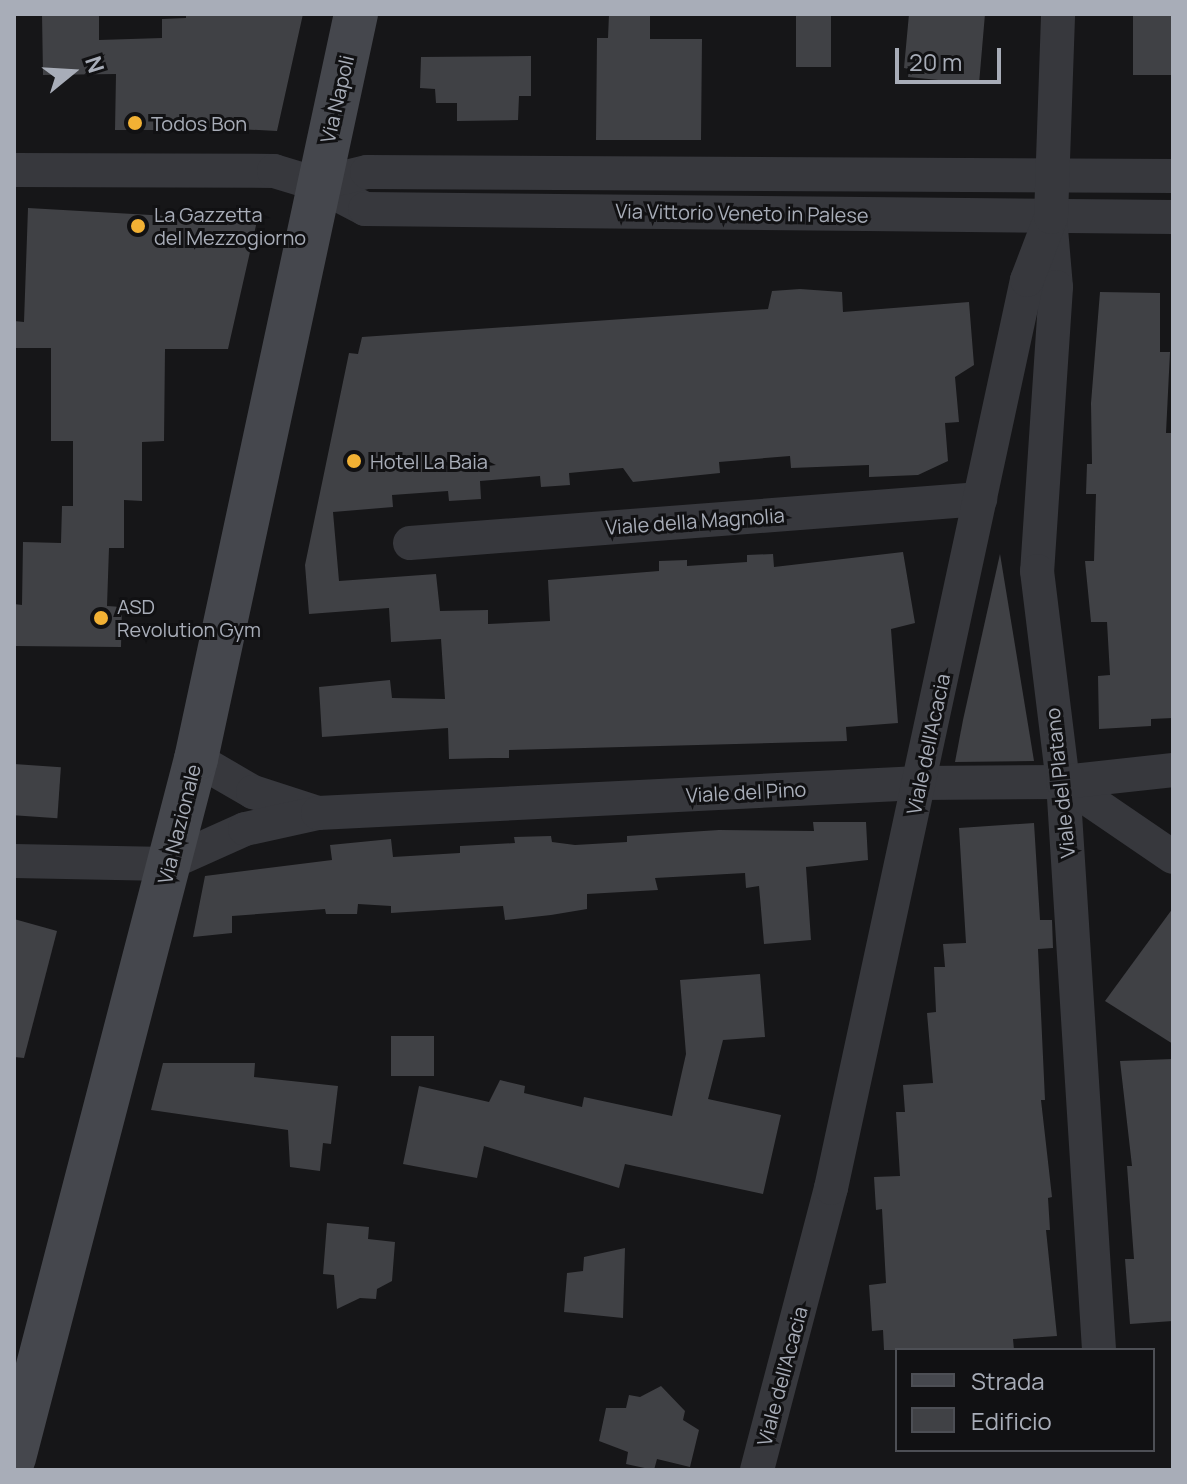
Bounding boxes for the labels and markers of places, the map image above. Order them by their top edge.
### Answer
place label: Todos Bon [151,111,247,135]
marker: Todos Bon [126,114,144,132]
place label: La Gazzetta del Mezzogiorno [154,202,306,249]
marker: La Gazzetta del Mezzogiorno [129,217,147,235]
place label: Hotel La Baia [370,449,488,473]
marker: Hotel La Baia [345,452,363,470]
place label: ASD Revolution Gym [117,594,261,641]
marker: ASD Revolution Gym [92,609,110,627]

